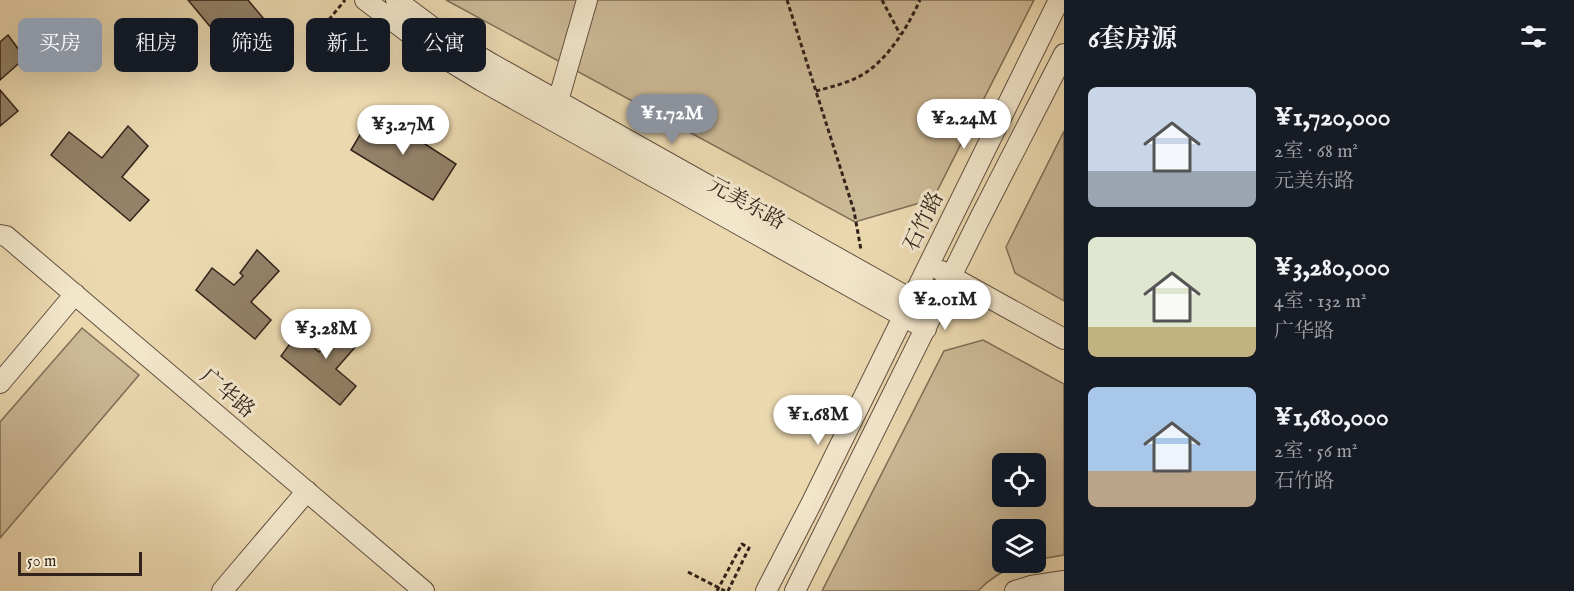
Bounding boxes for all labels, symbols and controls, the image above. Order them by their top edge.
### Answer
chip: 买房 [18,18,102,72]
chip: 租房 [114,18,198,72]
chip: 筛选 [210,18,294,72]
chip: 新上 [306,18,390,72]
chip: 公寓 [402,18,486,72]
icon: filters [1517,20,1550,53]
text: 6套房源 [1088,23,1177,56]
pin: ¥1.72M [623,94,721,145]
pin: ¥2.24M [915,99,1013,150]
text: ¥1.72M [641,101,703,126]
text: ¥1,720,000 [1274,101,1391,134]
pin: ¥3.27M [354,105,452,156]
text: ¥2.24M [931,106,997,131]
icon: home [1136,111,1208,183]
text: ¥3.27M [371,112,435,137]
text: 2室 · 68 m² [1274,139,1358,164]
text: 元美东路 [1274,169,1354,194]
street label: 元美东路 [703,172,790,236]
street label: 石竹路 [898,187,950,256]
text: ¥3,280,000 [1274,251,1390,284]
icon: home [1136,261,1208,333]
pin: ¥2.01M [896,280,994,331]
text: ¥2.01M [913,287,977,312]
text: 4室 · 132 m² [1274,289,1367,314]
pin: ¥3.28M [277,309,375,360]
text: ¥3.28M [295,316,357,341]
text: 广华路 [1274,319,1334,344]
street label: 广华路 [194,364,260,425]
pin: ¥1.68M [769,395,867,446]
text: ¥1,680,000 [1274,401,1389,434]
text: ¥1.68M [787,402,849,427]
icon: home [1136,411,1208,483]
text: 2室 · 56 m² [1274,439,1358,464]
map controls [992,453,1046,573]
button: locate [992,453,1046,507]
text: 石竹路 [1274,469,1334,494]
button: layers [992,519,1046,573]
scale bar [18,549,142,576]
text: 50 m [27,552,56,572]

